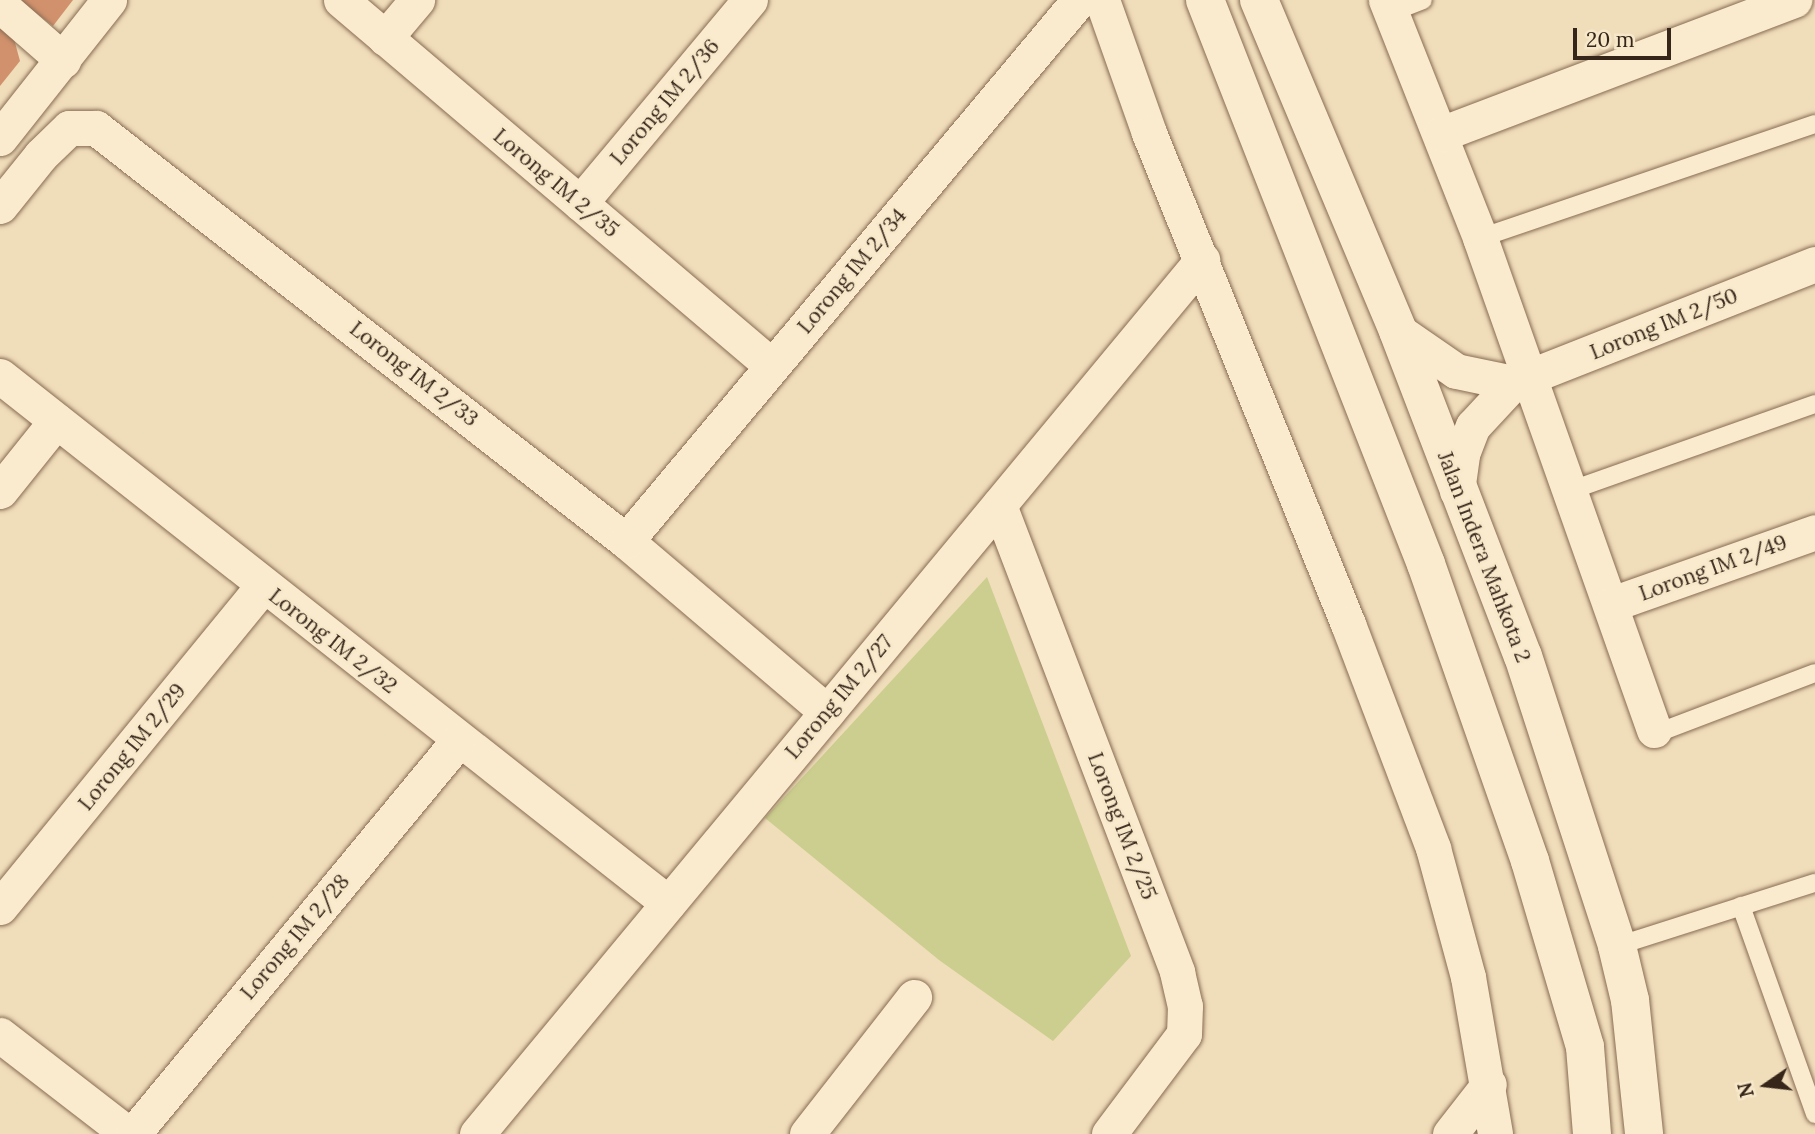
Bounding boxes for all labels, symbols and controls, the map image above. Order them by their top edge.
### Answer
scale bar [1577,14,1675,58]
text: 20 m [1586,26,1635,53]
street label: Lorong IM 2/36 [605,34,725,170]
street label: Lorong IM 2/35 [488,123,624,243]
street label: Lorong IM 2/34 [792,203,912,339]
street label: Lorong IM 2/50 [1586,283,1742,365]
street label: Lorong IM 2/33 [345,316,483,432]
street label: Jalan Indera Mahkota 2 [1432,448,1536,666]
street label: Lorong IM 2/49 [1636,530,1790,606]
street label: Lorong IM 2/32 [264,583,402,699]
street label: Lorong IM 2/27 [780,630,898,764]
street label: Lorong IM 2/29 [73,678,191,816]
street label: Lorong IM 2/25 [1082,749,1162,903]
street label: Lorong IM 2/28 [235,869,355,1005]
north arrow [1731,1050,1801,1120]
text: N [1732,1080,1759,1100]

